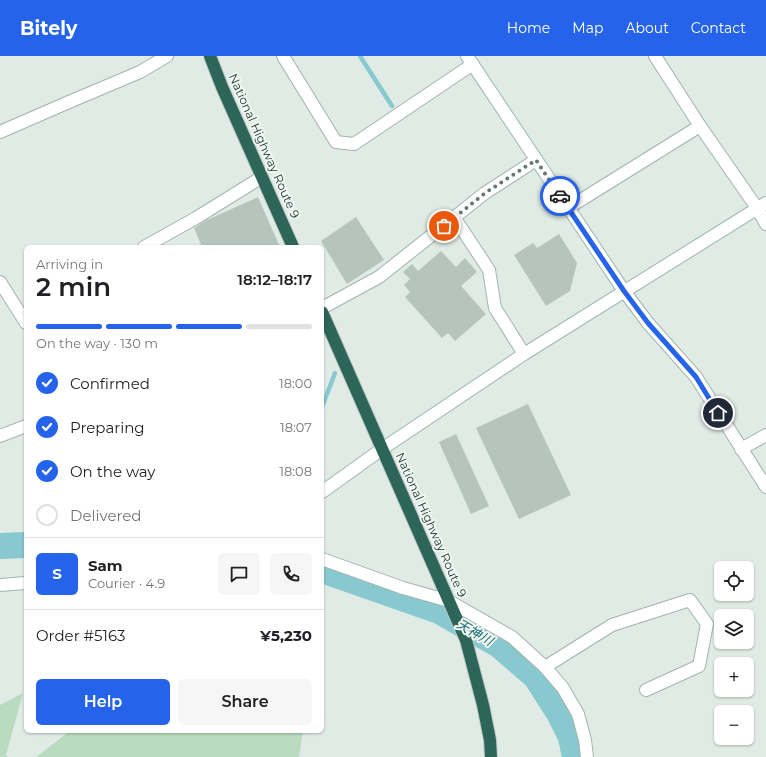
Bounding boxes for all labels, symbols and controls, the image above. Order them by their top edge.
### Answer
text: Bitely [20,17,77,40]
text: Home [507,19,550,37]
text: Map [572,19,603,37]
text: About [625,19,669,37]
text: Contact [691,19,746,37]
street label: National Highway Route 9 [226,71,303,220]
courier [540,176,580,216]
icon: car [549,185,571,207]
pin [427,209,461,243]
icon: bag [433,215,455,237]
text: Arriving in [36,256,103,272]
text: 18:12–18:17 [237,270,312,289]
text: 2 min [36,271,111,303]
text: On the way · 130 m [36,335,158,351]
icon: check [36,372,58,394]
text: Confirmed [70,374,150,393]
text: 18:00 [279,375,312,391]
pin [701,396,735,430]
icon: home [707,402,729,424]
icon: check [36,416,58,438]
text: Preparing [70,418,145,437]
text: 18:07 [280,419,312,435]
street label: National Highway Route 9 [393,450,470,599]
icon: check [36,460,58,482]
text: On the way [70,462,155,481]
text: 18:08 [279,463,312,479]
text: Delivered [70,506,142,525]
button: chat [218,553,260,595]
button: phone [270,553,312,595]
text: Sam [88,556,123,575]
map controls [714,561,754,745]
button: locate [714,561,754,601]
text: S [52,564,62,583]
text: Courier · 4.9 [88,575,165,591]
button: layers [714,609,754,649]
water label: 天神川 [454,615,498,650]
text: Order #5163 [36,626,126,645]
text: ¥5,230 [260,626,312,645]
button: + [714,657,754,697]
button: Help [36,679,170,725]
button: Share [178,679,312,725]
button: − [714,705,754,745]

